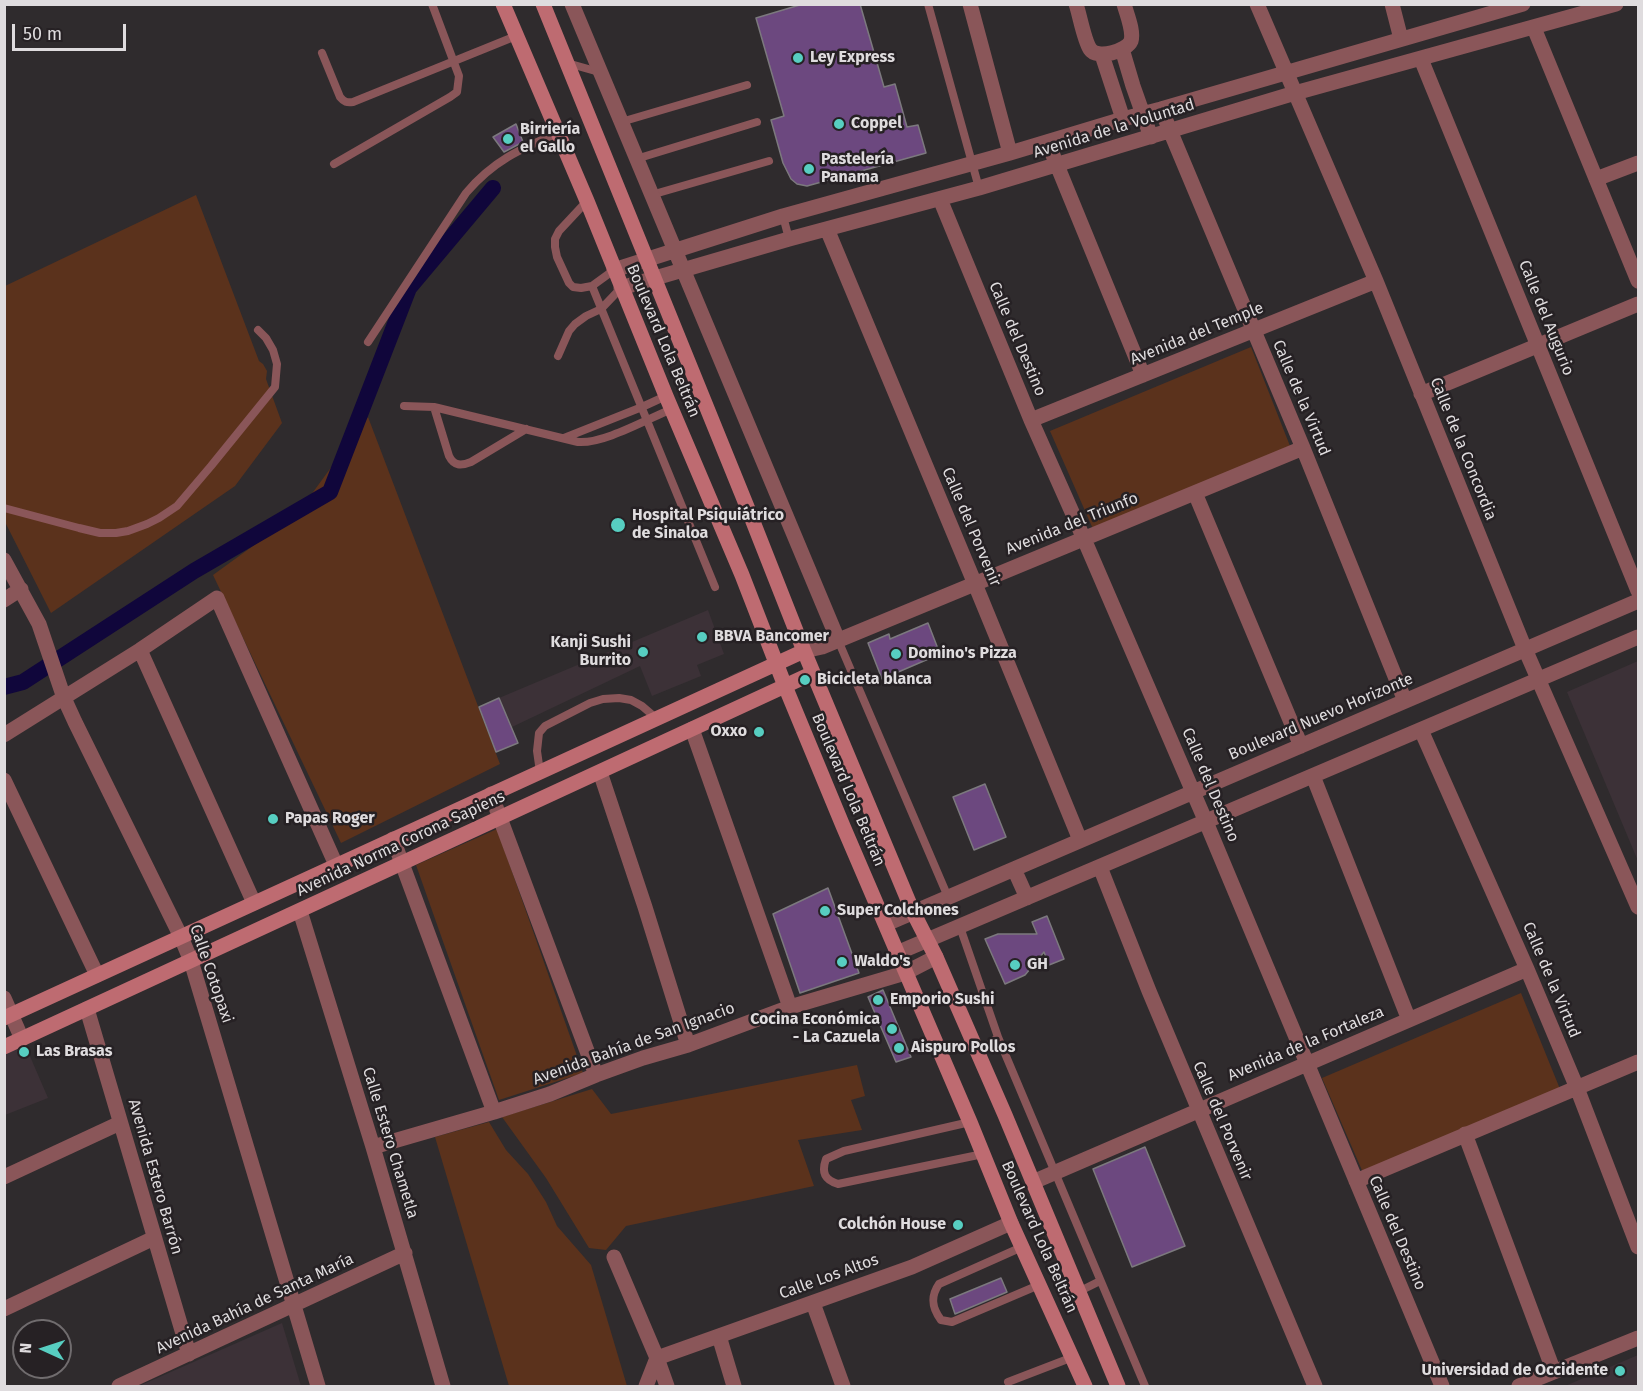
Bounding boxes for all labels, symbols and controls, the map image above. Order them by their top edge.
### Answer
scale bar [15,12,129,50]
text: 50 m [23,23,62,45]
place label: Ley Express [810,48,895,68]
marker: Ley Express [791,51,805,65]
street label: Avenida de la Voluntad [1031,95,1197,163]
place label: Coppel [851,114,902,134]
marker: Coppel [832,117,846,131]
place label: Birriería el Gallo [520,120,580,158]
marker: Birriería el Gallo [501,132,515,146]
place label: Pastelería Panama [821,150,894,188]
marker: Pastelería Panama [802,162,816,176]
street label: Calle del Augurio [1514,257,1578,379]
street label: Boulevard Lola Beltrán [622,262,704,420]
street label: Calle del Destino [984,279,1050,399]
street label: Avenida del Temple [1128,299,1266,369]
street label: Calle de la Virtud [1268,337,1334,459]
street label: Calle de la Concordia [1426,375,1500,523]
street label: Calle del Porvenir [937,464,1005,590]
street label: Avenida del Triunfo [1003,489,1141,559]
place label: Hospital Psiquiátrico de Sinaloa [632,506,784,544]
marker: Hospital Psiquiátrico de Sinaloa [609,516,627,534]
place label: BBVA Bancomer [714,627,829,647]
marker: BBVA Bancomer [695,630,709,644]
place label: Kanji Sushi Burrito [550,633,631,671]
place label: Domino's Pizza [908,644,1017,664]
marker: Kanji Sushi Burrito [636,645,650,659]
marker: Domino's Pizza [889,647,903,661]
street label: Boulevard Nuevo Horizonte [1226,669,1416,765]
place label: Bicicleta blanca [817,670,932,690]
marker: Bicicleta blanca [798,673,812,687]
street label: Boulevard Lola Beltrán [807,711,889,869]
place label: Oxxo [711,722,747,742]
marker: Oxxo [752,725,766,739]
street label: Calle del Destino [1177,725,1243,845]
street label: Avenida Norma Corona Sapiens [294,787,508,901]
place label: Papas Roger [285,809,375,829]
marker: Papas Roger [266,812,280,826]
place label: Super Colchones [837,901,959,921]
marker: Super Colchones [818,904,832,918]
street label: Calle de la Virtud [1518,919,1584,1041]
street label: Calle Cotopaxi [185,922,237,1026]
place label: Waldo's [854,952,911,972]
marker: Waldo's [835,955,849,969]
place label: GH [1027,955,1048,975]
marker: GH [1008,958,1022,972]
place label: Emporio Sushi [890,990,995,1010]
marker: Emporio Sushi [871,993,885,1007]
street label: Avenida Bahía de San Ignacio [530,998,738,1090]
street label: Avenida de la Fortaleza [1225,1002,1387,1086]
place label: Cocina Económica - La Cazuela [750,1010,880,1048]
marker: Cocina Económica - La Cazuela [885,1022,899,1036]
place label: Aispuro Pollos [911,1038,1015,1058]
marker: Aispuro Pollos [892,1041,906,1055]
place label: Las Brasas [36,1042,112,1062]
marker: Las Brasas [17,1045,31,1059]
street label: Calle del Porvenir [1188,1058,1256,1184]
street label: Calle Estero Chametla [358,1065,422,1221]
street label: Avenida Estero Barrón [124,1097,186,1257]
street label: Boulevard Lola Beltrán [997,1158,1081,1316]
street label: Calle del Destino [1364,1173,1430,1293]
place label: Colchón House [838,1215,946,1235]
marker: Colchón House [951,1218,965,1232]
street label: Avenida Bahía de Santa María [153,1250,357,1358]
street label: Calle Los Altos [777,1250,881,1304]
north arrow [12,1319,72,1379]
text: N [16,1342,35,1354]
place label: Universidad de Occidente [1422,1361,1608,1381]
marker: Universidad de Occidente [1613,1364,1627,1378]

